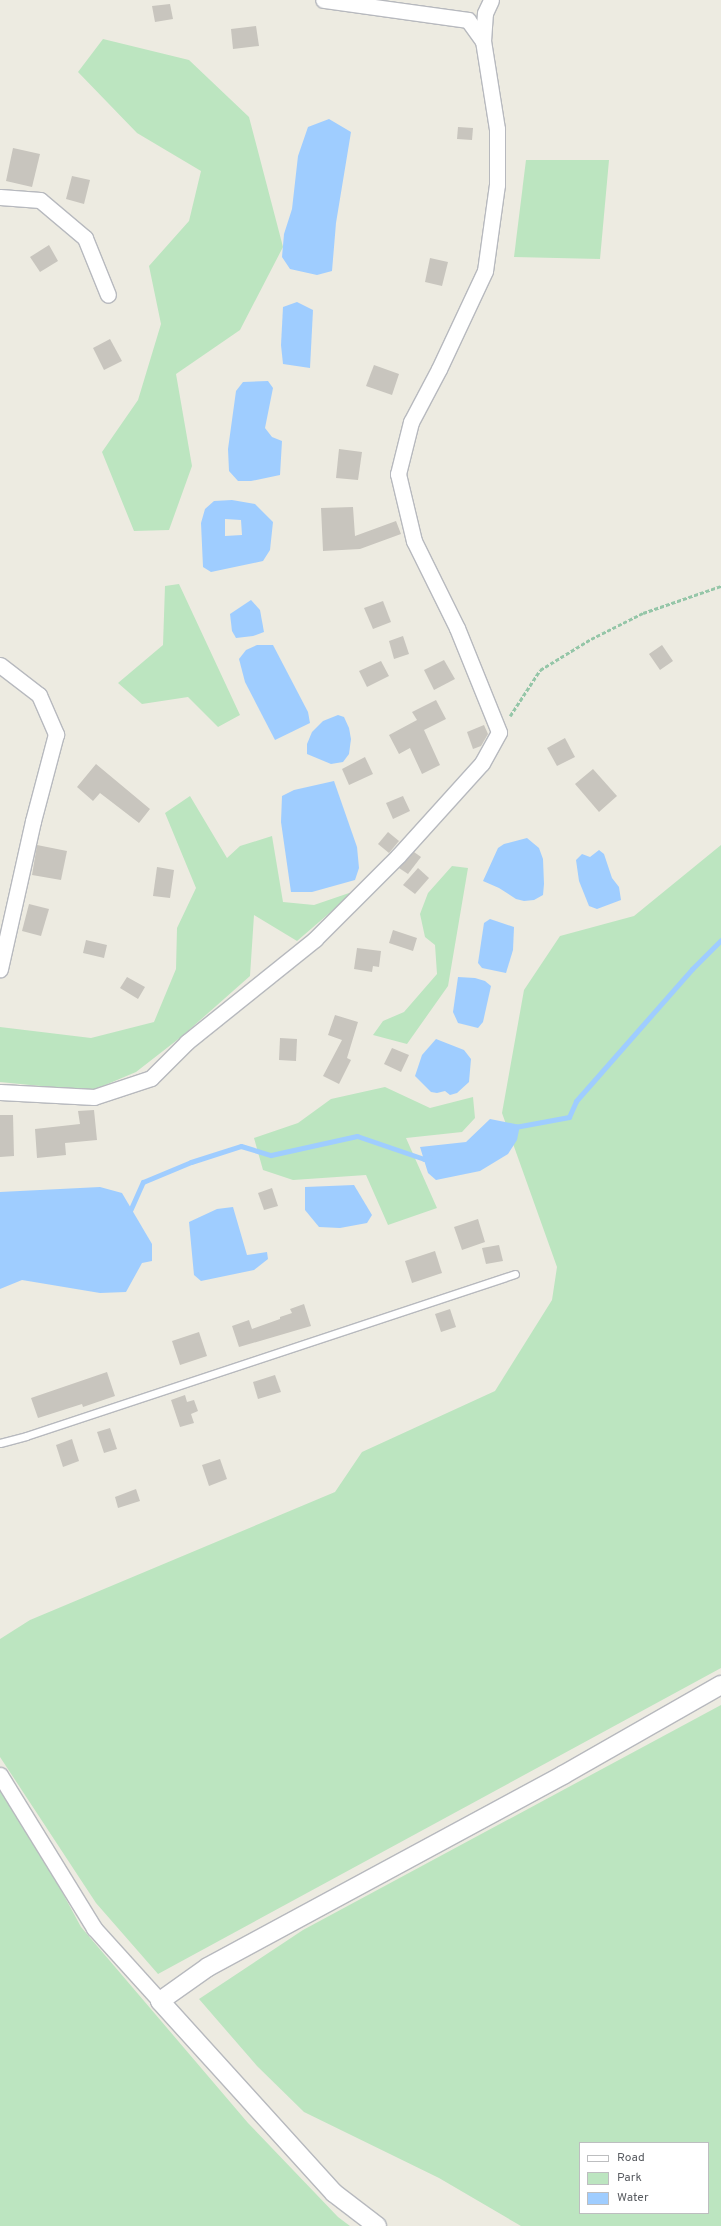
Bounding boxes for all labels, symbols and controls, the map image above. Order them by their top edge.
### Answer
legend [579,2142,709,2214]
text: Road [617,2150,645,2166]
text: Park [617,2170,642,2186]
text: Water [617,2190,649,2206]

